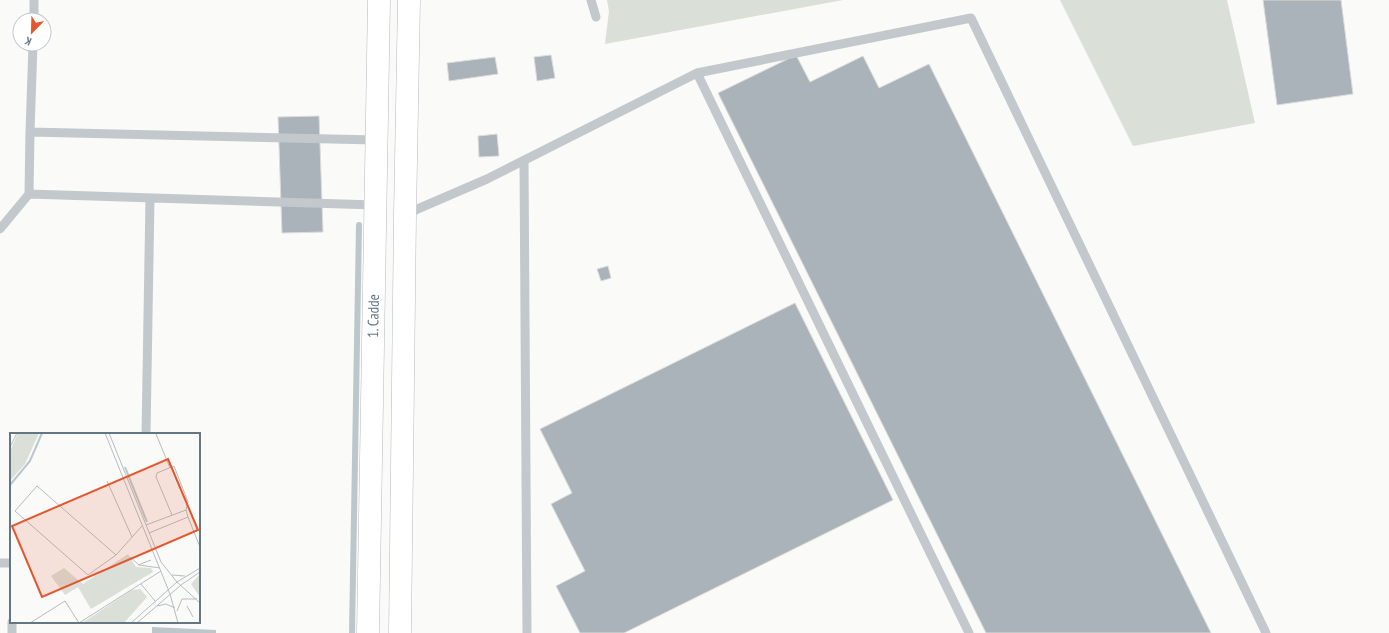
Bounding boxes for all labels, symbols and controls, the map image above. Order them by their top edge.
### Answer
north arrow [12,12,52,52]
text: K [22,34,33,49]
street label: 1. Cadde [363,294,383,338]
inset map [10,433,200,623]

